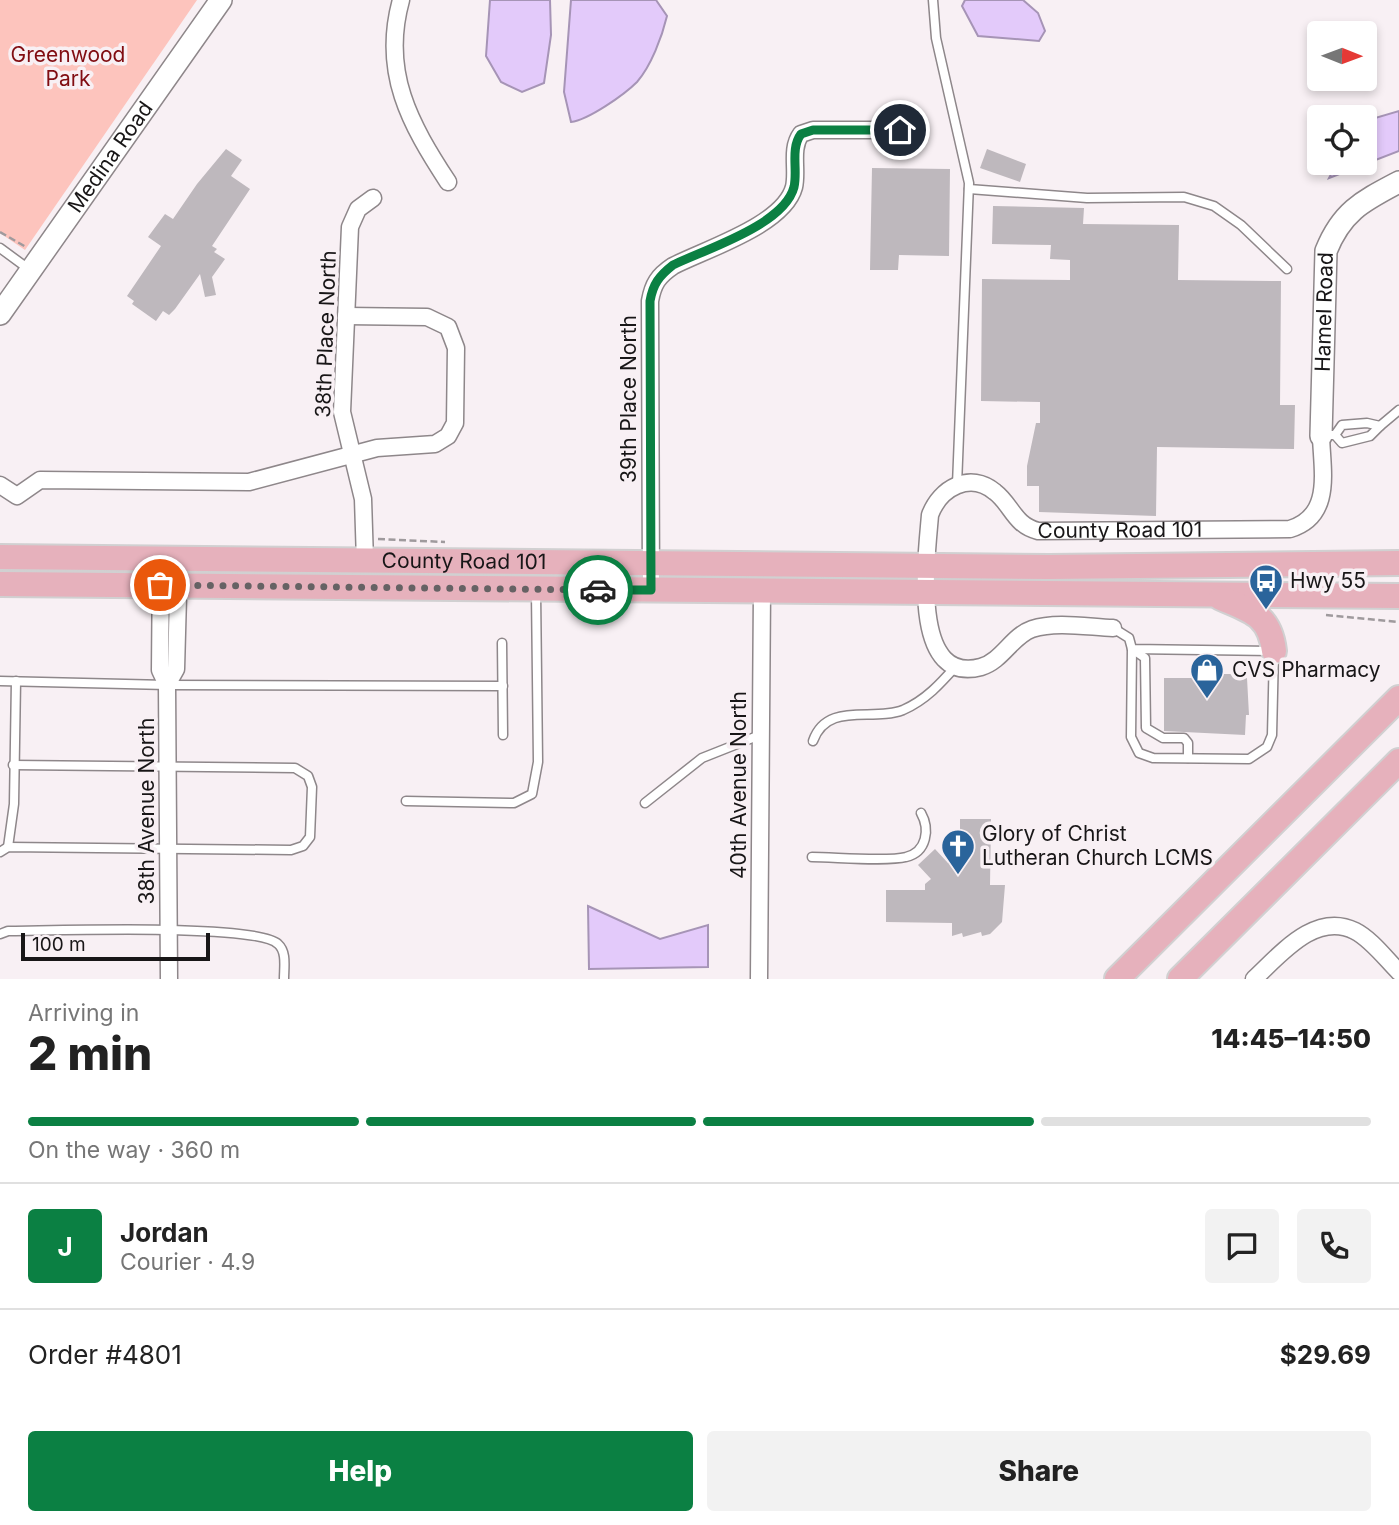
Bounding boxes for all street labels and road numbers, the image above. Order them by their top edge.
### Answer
street label: Medina Road [62,96,158,217]
street label: 38th Place North [310,250,341,418]
street label: Hamel Road [1310,252,1338,372]
street label: 39th Place North [616,315,641,483]
street label: County Road 101 [1037,517,1202,543]
street label: County Road 101 [382,548,546,574]
street label: 40th Avenue North [726,691,751,879]
street label: 38th Avenue North [134,718,159,904]

